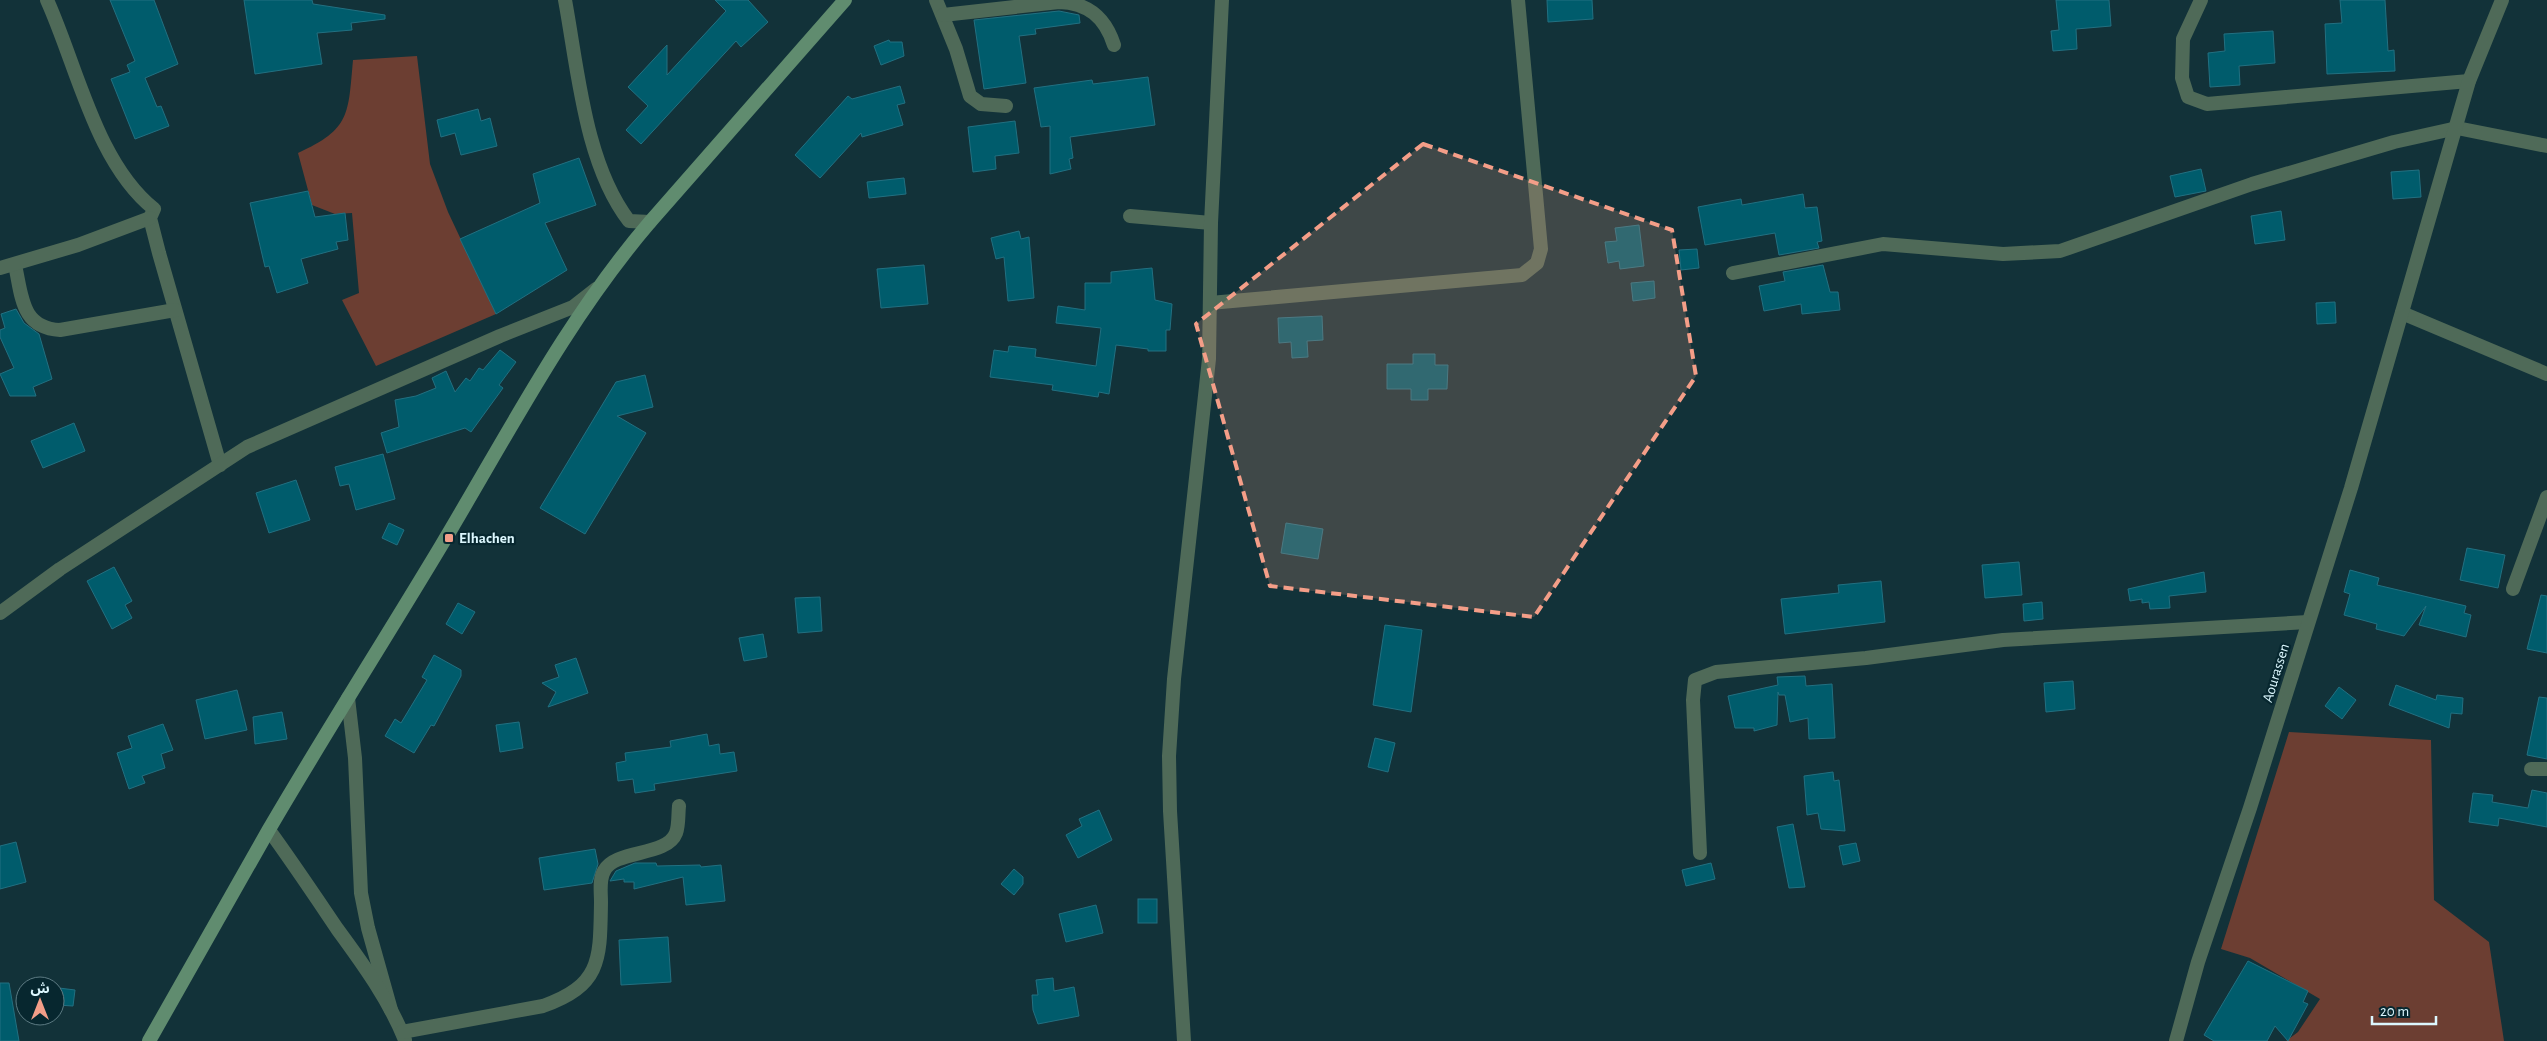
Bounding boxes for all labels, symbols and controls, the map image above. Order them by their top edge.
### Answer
place label: Elhachen [459,531,515,546]
marker: Elhachen [443,532,455,544]
street label: Aourassen [2260,642,2292,704]
north arrow [15,976,65,1026]
text: ش [30,982,50,996]
scale bar [2372,994,2436,1026]
text: 20 m [2380,1004,2409,1019]

